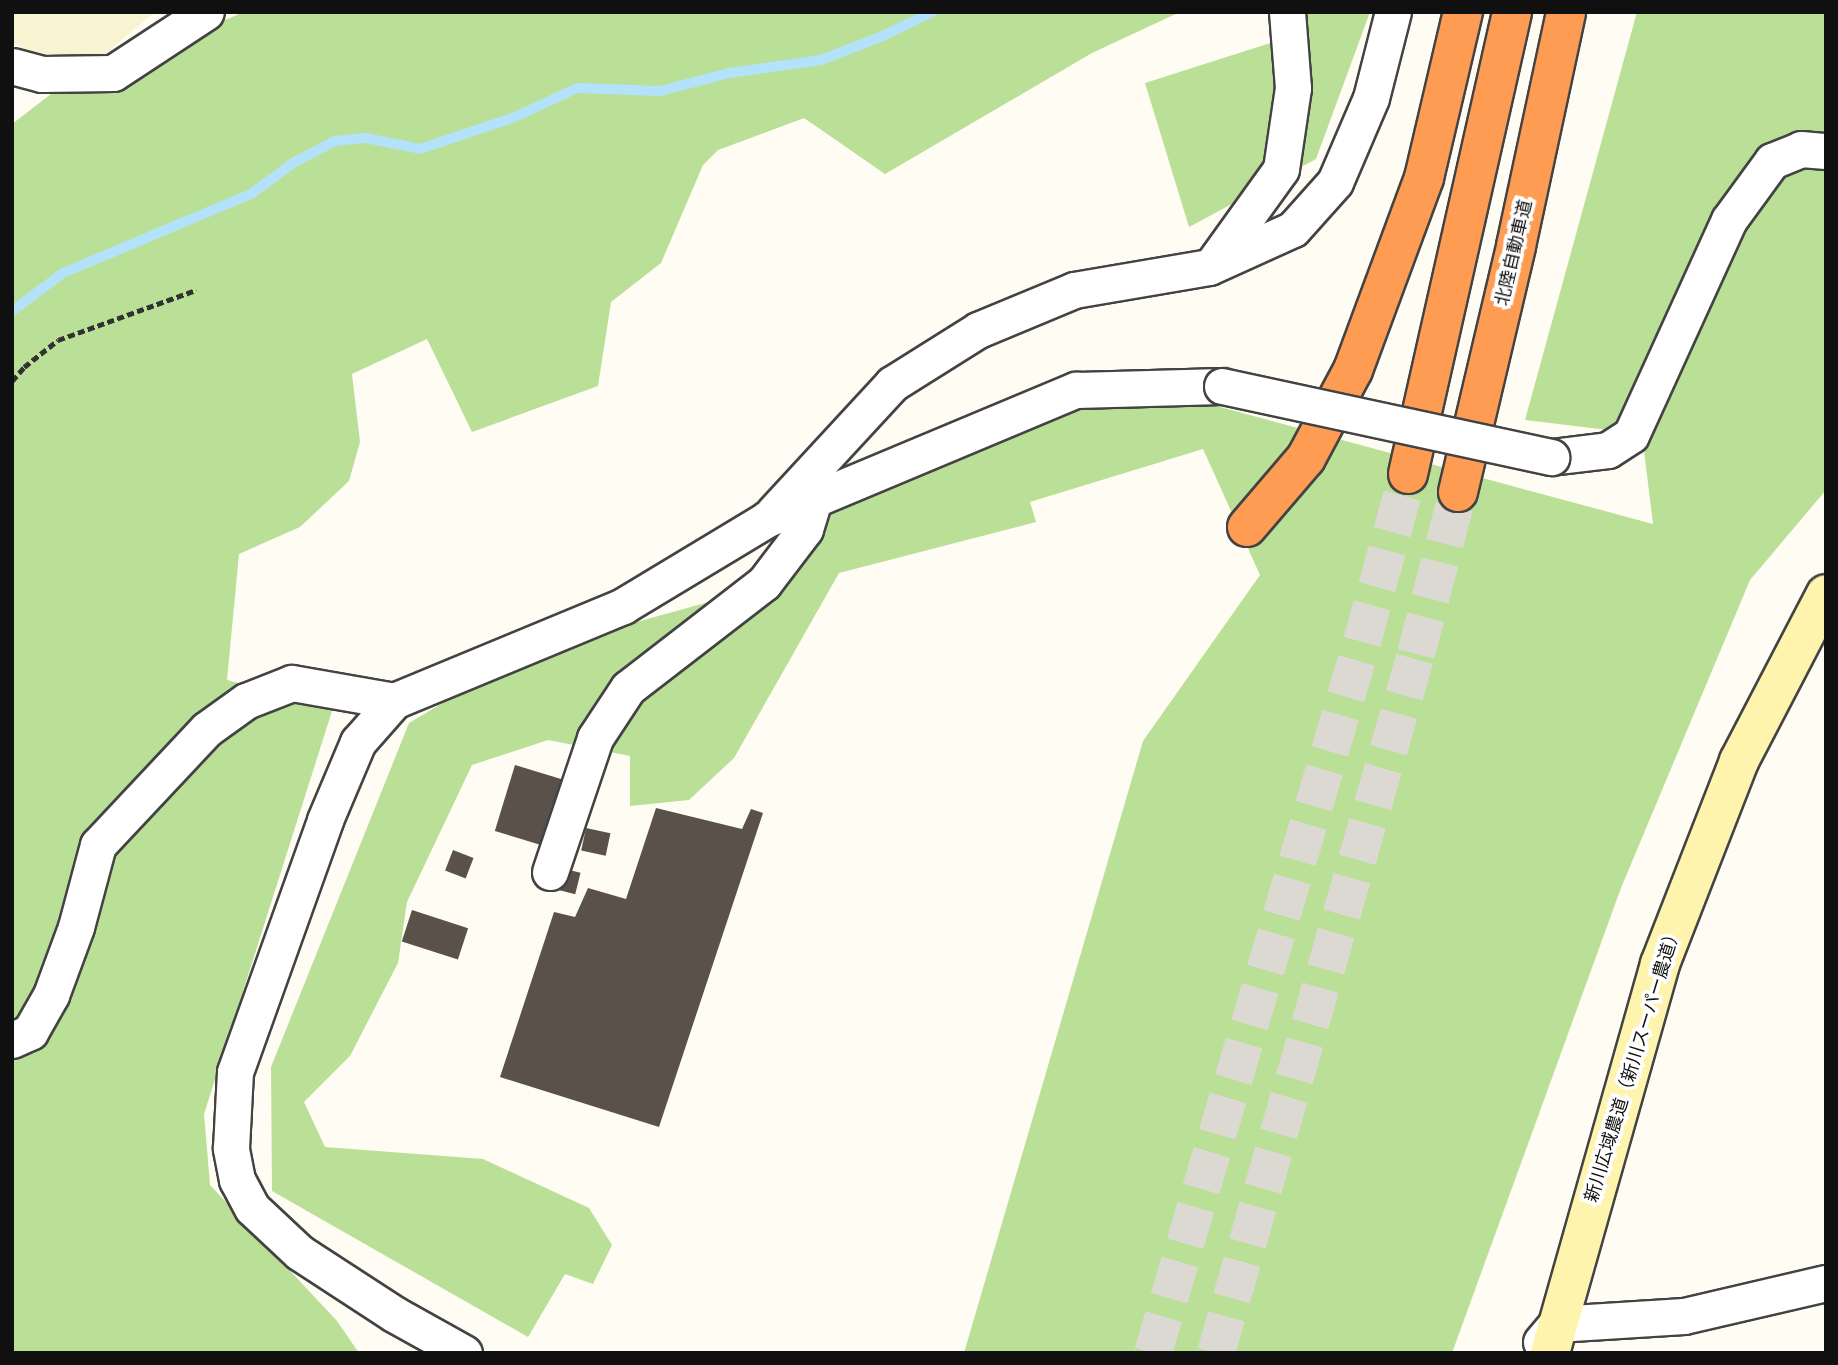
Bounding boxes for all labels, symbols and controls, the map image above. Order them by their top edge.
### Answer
street label: 北陸自動車道 [1491,198,1537,308]
street label: 新川広域農道（新川スーパー農道） [1581,923,1685,1205]

